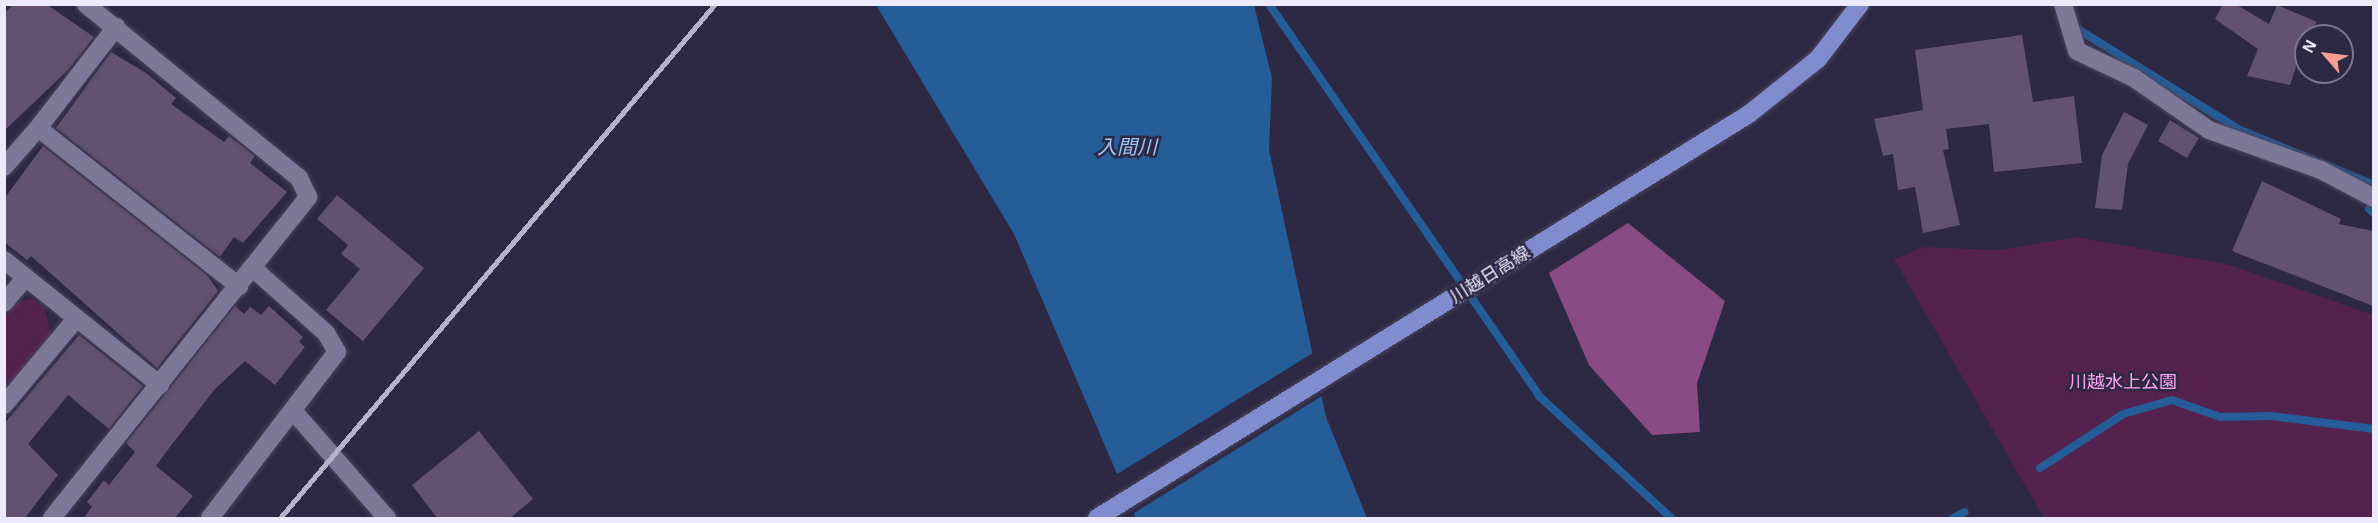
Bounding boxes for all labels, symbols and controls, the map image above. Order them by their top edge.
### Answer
north arrow [2294,24,2354,84]
text: N [2299,37,2320,55]
water label: 入間川 [1097,135,1157,159]
street label: 川越日高線 [1446,242,1534,308]
park label: 川越水上公園 [2069,371,2177,393]

